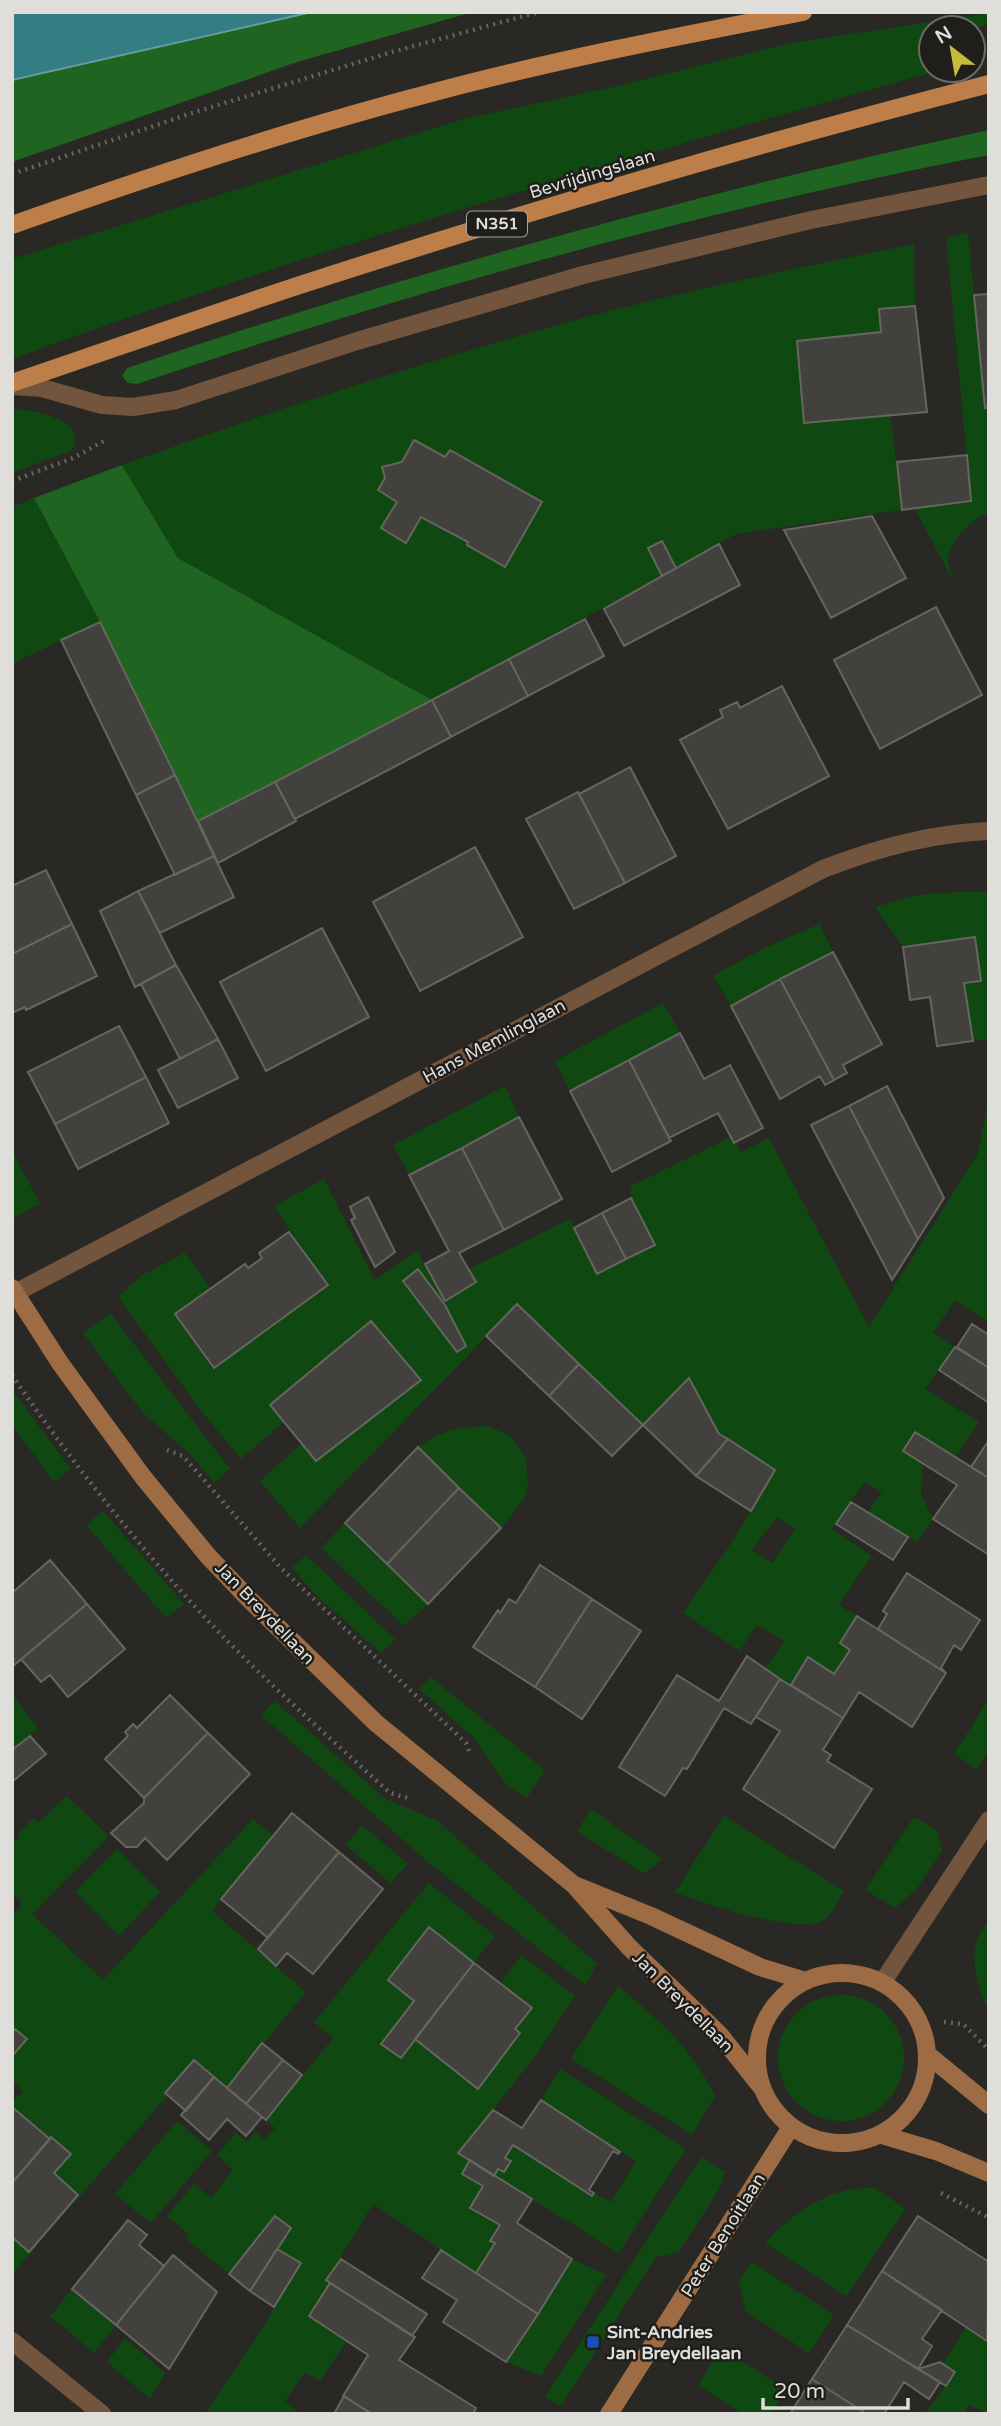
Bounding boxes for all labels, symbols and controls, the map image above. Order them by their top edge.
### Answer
north arrow [917,14,987,84]
text: N [932,22,956,49]
street label: Bevrijdingslaan [526,144,658,204]
road number: N351 [467,212,527,236]
street label: Hans Memlinglaan [419,994,569,1088]
street label: Jan Breydellaan [210,1557,320,1669]
street label: Jan Breydellaan [628,1947,738,2057]
street label: Peter Benoitlaan [676,2169,770,2301]
place label: Sint-Andries Jan Breydellaan [606,2321,741,2364]
marker: Sint-Andries Jan Breydellaan [585,2334,601,2350]
scale bar [763,2366,908,2410]
text: 20 m [774,2379,825,2404]

